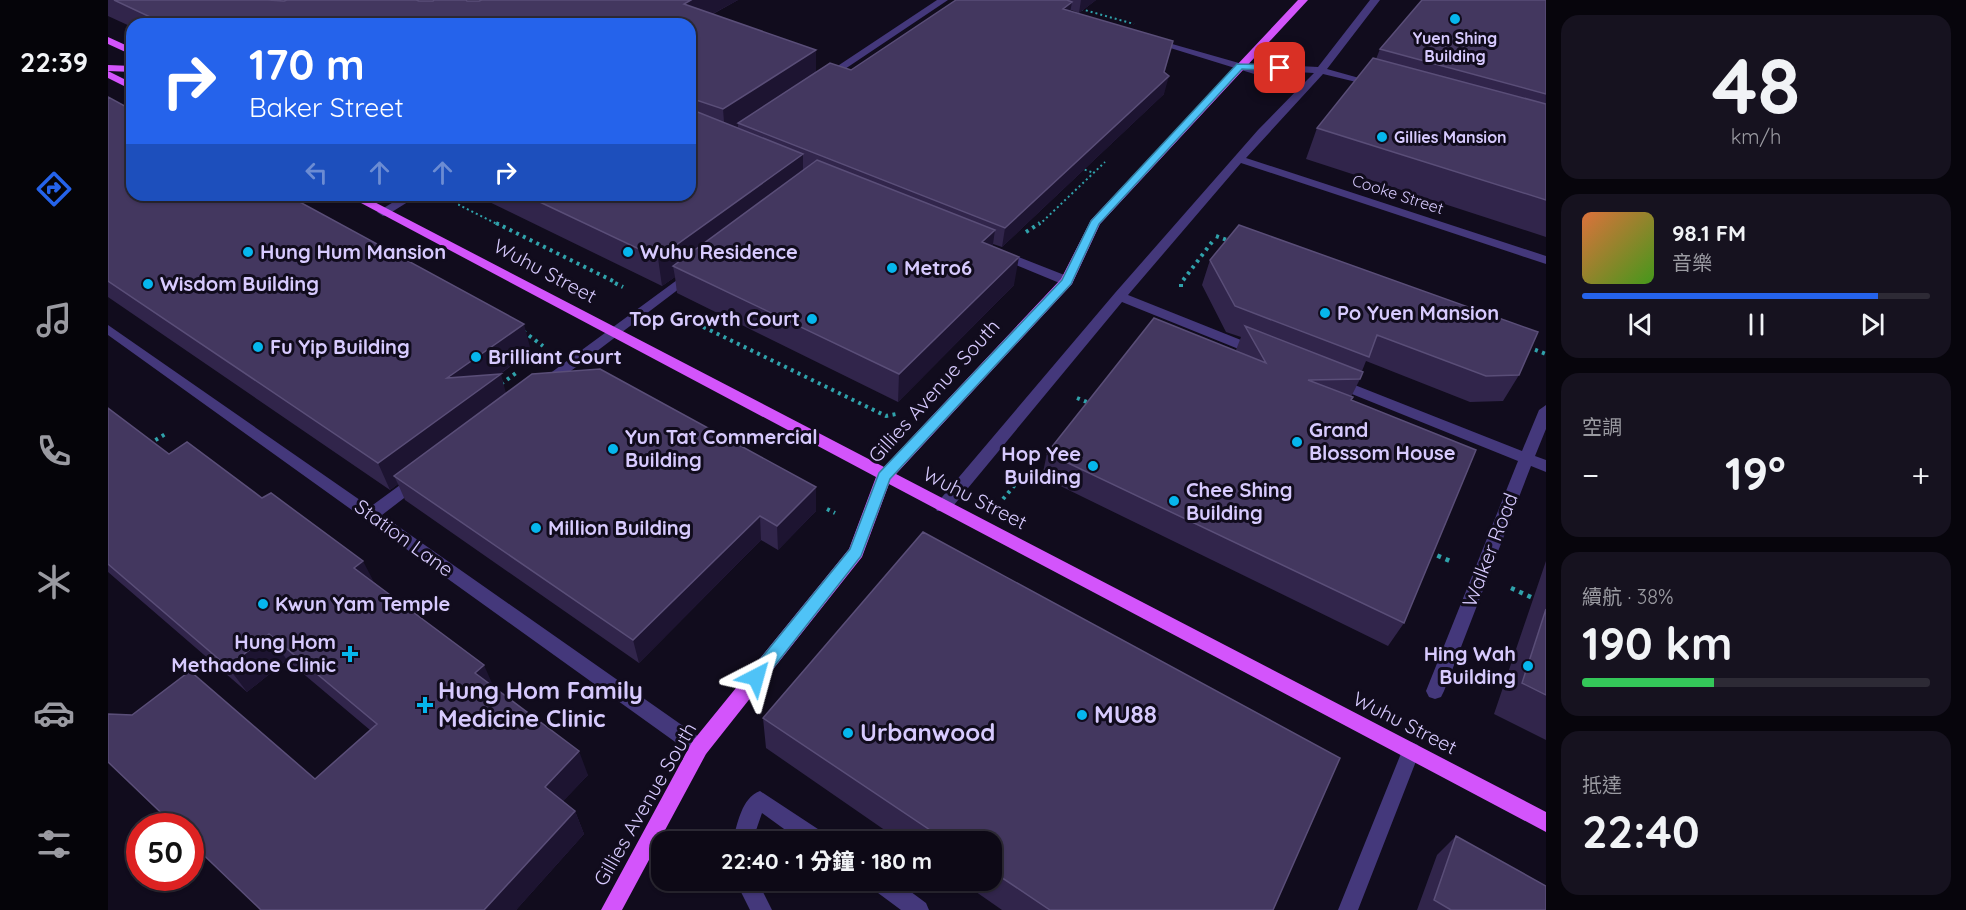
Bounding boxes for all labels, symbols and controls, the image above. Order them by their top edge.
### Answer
marker: Yuen Shing Building [1448,12,1462,26]
place label: Yuen Shing Building [1413,28,1497,66]
text: 48 [1712,36,1800,134]
text: 170 m [249,38,365,91]
icon: right [150,42,228,120]
pin [1254,42,1305,93]
text: 22:39 [20,45,88,79]
icon: arrive [1263,51,1296,84]
text: Baker Street [249,90,404,124]
text: km/h [1731,124,1781,149]
place label: Gillies Mansion [1394,127,1507,147]
marker: Gillies Mansion [1375,130,1389,144]
icon: left [300,156,333,189]
icon: ahead [363,156,396,189]
icon: ahead [426,156,459,189]
icon: right [489,156,522,189]
icon: directions [33,168,75,210]
street label: Cooke Street [1350,170,1446,218]
text: 98.1 FM [1672,219,1746,247]
street label: Wuhu Street [489,233,601,308]
place label: Hung Hum Mansion [260,239,446,264]
place label: Wuhu Residence [640,239,798,264]
marker: Hung Hum Mansion [241,245,255,259]
marker: Wuhu Residence [621,245,635,259]
text: 音樂 [1672,250,1712,275]
place label: Metro6 [904,255,972,280]
marker: Metro6 [885,261,899,275]
place label: Wisdom Building [160,271,319,296]
marker: Wisdom Building [141,277,155,291]
icon: music [33,299,75,341]
place label: Po Yuen Mansion [1337,300,1499,325]
place label: Top Growth Court [629,306,800,331]
marker: Po Yuen Mansion [1318,306,1332,320]
icon: previous [1624,308,1657,341]
icon: pause [1740,308,1773,341]
icon: next [1856,308,1889,341]
marker: Top Growth Court [805,312,819,326]
street label: Gillies Avenue South [863,314,1005,468]
place label: Fu Yip Building [270,334,410,359]
marker: Fu Yip Building [251,340,265,354]
place label: Brilliant Court [488,344,622,369]
marker: Brilliant Court [469,350,483,364]
text: 空調 [1582,414,1622,439]
place label: Grand Blossom House [1309,417,1456,465]
place label: Yun Tat Commercial Building [625,424,818,472]
icon: phone [33,430,75,472]
marker: Grand Blossom House [1290,435,1304,449]
place label: Hop Yee Building [1001,441,1081,489]
marker: Yun Tat Commercial Building [606,442,620,456]
text: 19° [1725,445,1786,501]
text: − [1582,454,1599,495]
text: + [1911,454,1930,495]
marker: Hop Yee Building [1086,459,1100,473]
street label: Wuhu Street [919,461,1032,535]
place label: Chee Shing Building [1186,477,1293,525]
street label: Walker Road [1456,489,1523,610]
street label: Station Lane [350,493,459,582]
marker: Chee Shing Building [1167,494,1181,508]
place label: Million Building [548,515,691,540]
marker: Million Building [529,521,543,535]
icon: climate [33,561,75,603]
text: 續航 · 38% [1582,584,1674,609]
place label: Kwun Yam Temple [275,591,450,616]
marker: Kwun Yam Temple [256,597,270,611]
text: 190 km [1582,615,1732,671]
place label: Hung Hom Methadone Clinic [171,629,336,677]
place label: Hing Wah Building [1424,641,1516,689]
marker: Hung Hom Methadone Clinic [341,645,359,663]
position arrow [724,645,788,709]
marker: Hing Wah Building [1521,659,1535,673]
place label: Hung Hom Family Medicine Clinic [438,675,643,733]
street label: Wuhu Street [1349,686,1462,760]
icon: car [33,692,75,734]
marker: Hung Hom Family Medicine Clinic [416,696,434,714]
place label: MU88 [1094,699,1157,729]
marker: MU88 [1075,708,1089,722]
place label: Urbanwood [860,717,995,747]
street label: Gillies Avenue South [588,718,702,890]
marker: Urbanwood [841,726,855,740]
text: 抵達 [1582,772,1622,797]
text: 22:40 [1582,803,1700,859]
speed limit sign: 50 [126,813,204,891]
icon: filters [33,823,75,865]
text: 22:40 · 1 分鐘 · 180 m [721,847,932,875]

